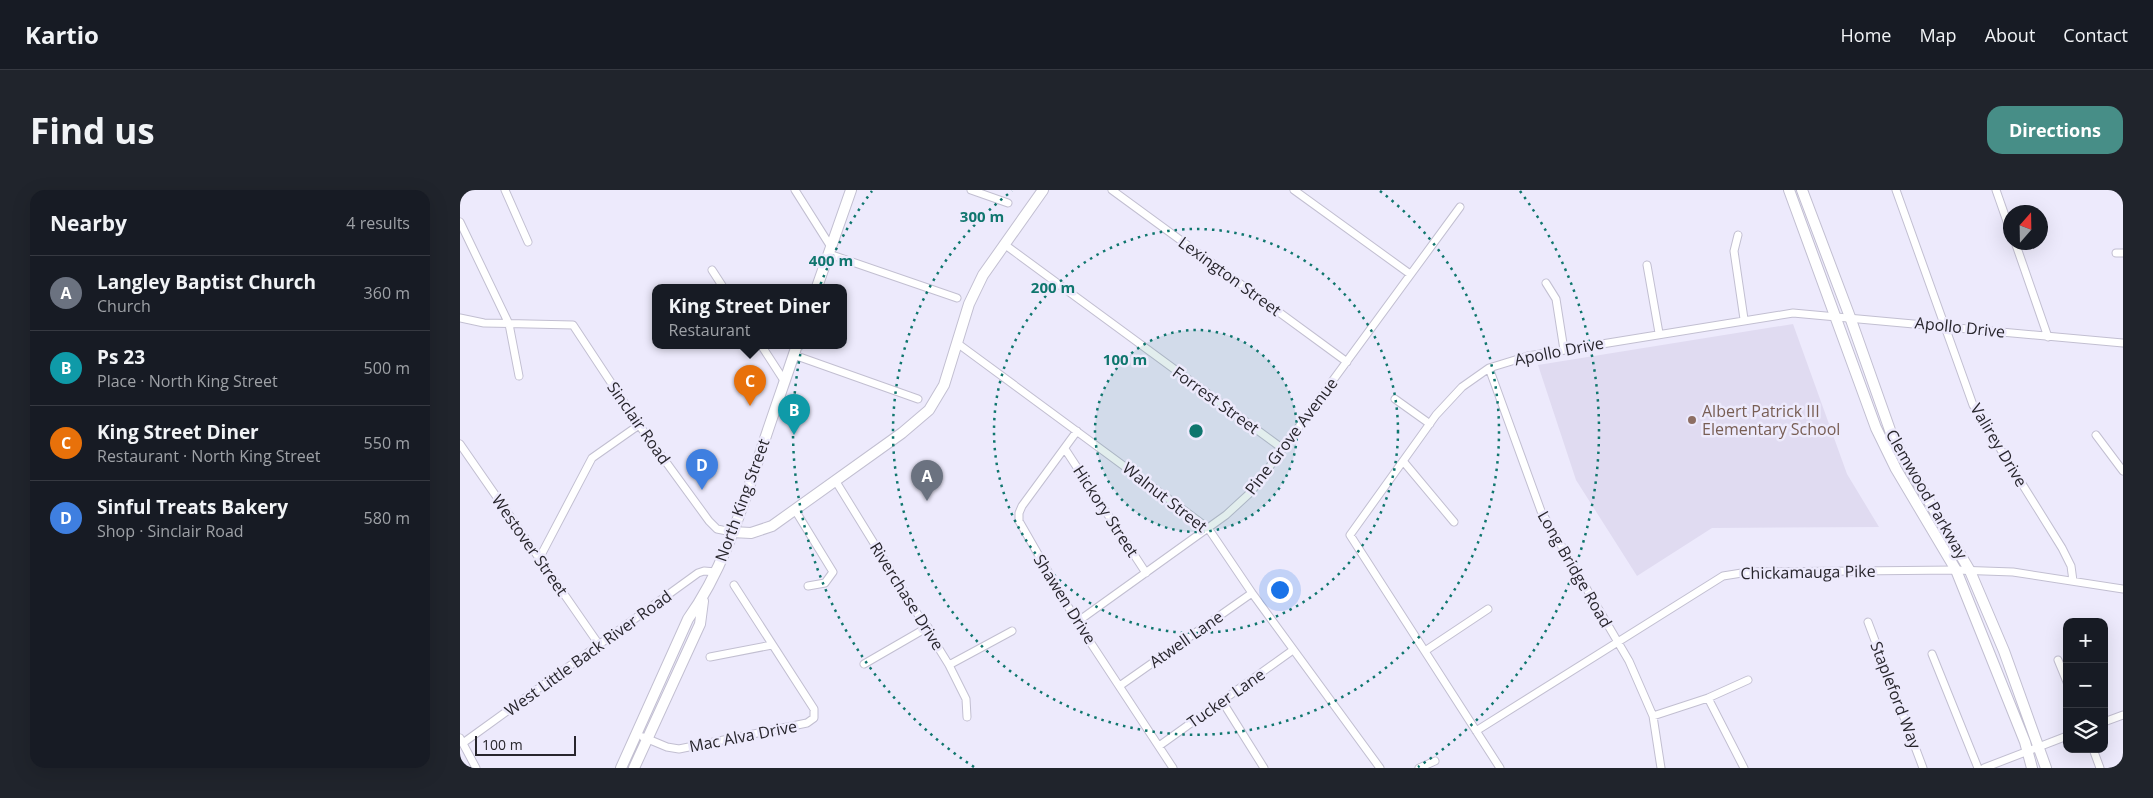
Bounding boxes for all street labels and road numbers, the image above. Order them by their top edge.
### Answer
street label: Lexington Street [1174,231,1286,321]
street label: Apollo Drive [1914,311,2006,343]
street label: Apollo Drive [1512,332,1606,370]
street label: Forrest Street [1168,361,1264,439]
street label: Pine Grove Avenue [1240,373,1342,499]
street label: Sinclair Road [602,377,676,469]
street label: Valirey Drive [1966,399,2032,491]
street label: Clemwood Parkway [1881,425,1974,564]
street label: North King Street [710,435,775,564]
street label: Walnut Street [1118,457,1212,537]
street label: Hickory Street [1068,461,1144,561]
street label: Westover Street [487,490,573,600]
street label: Long Bridge Road [1533,507,1617,631]
street label: Riverchase Drive [865,538,949,654]
street label: Shawen Drive [1029,550,1101,648]
street label: Chickamauga Pike [1740,560,1876,584]
street label: West Little Back River Road [500,585,676,721]
street label: Atwell Lane [1145,605,1227,673]
street label: Stapleford Way [1865,638,1927,753]
street label: Tucker Lane [1183,663,1269,733]
street label: Mac Alva Drive [687,715,799,757]

